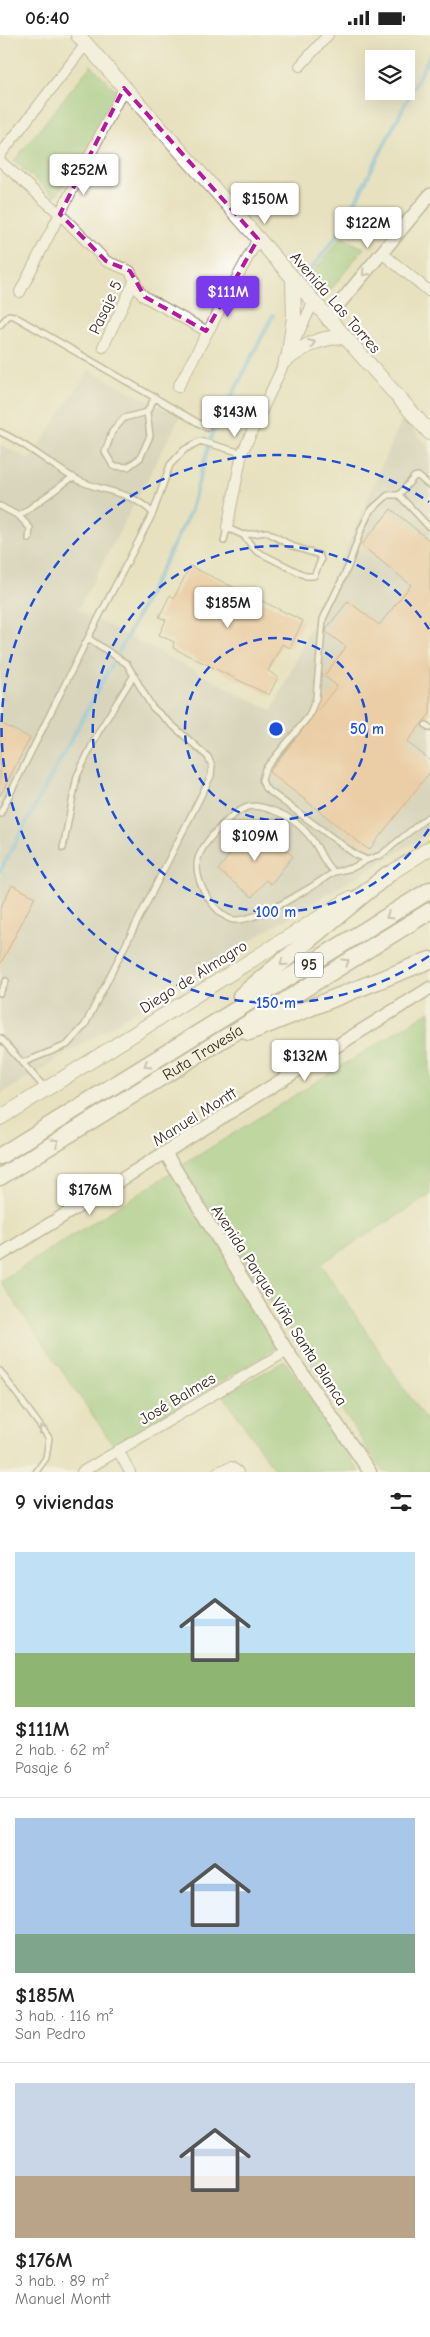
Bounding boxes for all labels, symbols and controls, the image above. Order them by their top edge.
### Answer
text: 06:40 [25,7,70,29]
map controls [365,50,415,100]
button: layers [365,50,415,100]
pin: $252M [49,154,119,196]
text: $252M [61,161,107,179]
pin: $150M [230,183,300,225]
text: $150M [242,190,288,208]
pin: $122M [333,207,403,249]
text: $122M [346,214,390,232]
street label: Avenida Las Torres [286,248,384,357]
one-way arrow [362,268,371,277]
pin: $111M [193,275,263,318]
street label: Pasaje 5 [86,278,126,337]
text: $111M [207,283,249,301]
one-way arrow [307,339,316,349]
pin: $143M [200,395,270,438]
text: $143M [213,403,257,421]
pin: $185M [193,587,263,629]
text: $185M [205,594,251,612]
centre of rings [267,720,285,738]
text: 50 m [350,720,384,738]
pin: $109M [220,819,290,862]
text: $109M [232,827,278,845]
text: 100 m [256,903,296,921]
one-way arrow [385,909,394,919]
street label: Diego de Almagro [137,937,251,1017]
road number: 95 [295,953,323,977]
one-way arrow [280,957,289,965]
one-way arrow [341,959,350,969]
text: 150 m [256,994,296,1012]
street label: Ruta Travesía [159,1021,246,1084]
pin: $132M [270,1039,340,1082]
text: $132M [283,1047,327,1065]
one-way arrow [143,1058,152,1068]
street label: Manuel Montt [149,1084,240,1150]
one-way arrow [51,1138,60,1148]
pin: $176M [55,1173,125,1216]
text: $176M [68,1181,112,1199]
street label: Avenida Parque Viña Santa Blanca [207,1202,351,1409]
street label: José Balmes [136,1369,219,1429]
one-way arrow [39,1425,48,1435]
icon: filters [387,1488,415,1516]
text: 9 viviendas [15,1490,114,1514]
icon: home [170,1585,260,1675]
text: $111M [15,1717,69,1741]
text: 2 hab. · 62 m² [15,1741,109,1759]
text: Pasaje 6 [15,1759,72,1777]
icon: home [170,1850,260,1940]
text: $185M [15,1983,75,2007]
text: 3 hab. · 116 m² [15,2007,113,2025]
text: San Pedro [15,2025,86,2043]
icon: home [170,2115,260,2205]
text: $176M [15,2248,72,2272]
text: 3 hab. · 89 m² [15,2272,109,2290]
text: Manuel Montt [15,2290,110,2308]

